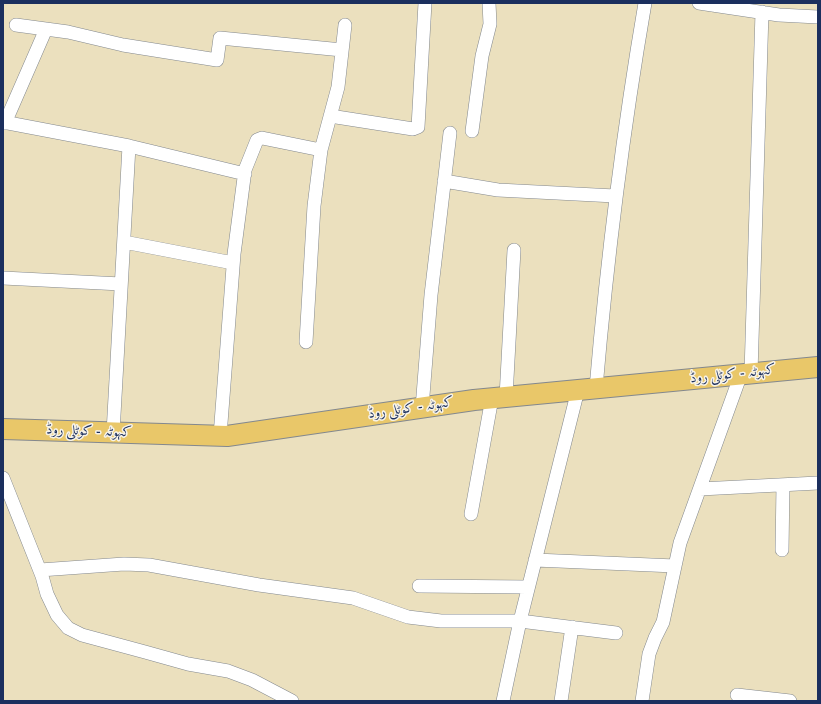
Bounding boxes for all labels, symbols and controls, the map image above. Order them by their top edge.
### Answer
street label: کہوٹہ - کوٹلی روڈ [689,362,777,388]
street label: کہوٹہ - کوٹلی روڈ [367,395,455,423]
street label: کہوٹہ - کوٹلی روڈ [46,422,132,442]

